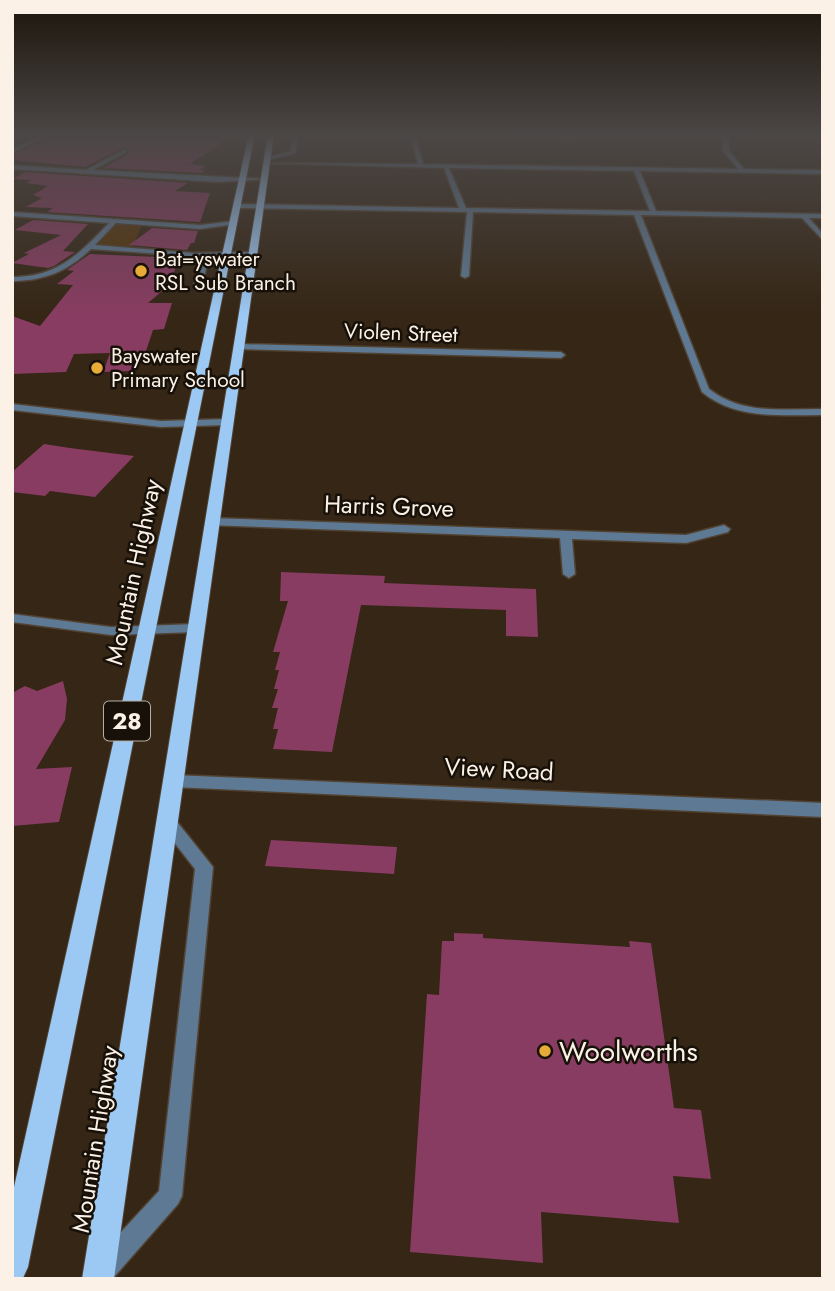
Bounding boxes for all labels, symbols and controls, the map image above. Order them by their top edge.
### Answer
place label: Bat=yswater RSL Sub Branch [155,244,296,298]
marker: Bat=yswater RSL Sub Branch [133,263,149,279]
street label: Violen Street [344,316,458,350]
place label: Bayswater Primary School [111,341,245,395]
marker: Bayswater Primary School [89,360,105,376]
street label: Mountain Highway [96,476,170,668]
street label: Harris Grove [323,486,455,526]
road number: 28 [104,702,150,740]
street label: View Road [443,749,555,789]
place label: Woolworths [559,1031,698,1072]
street label: Mountain Highway [63,1043,127,1235]
marker: Woolworths [537,1043,553,1059]

